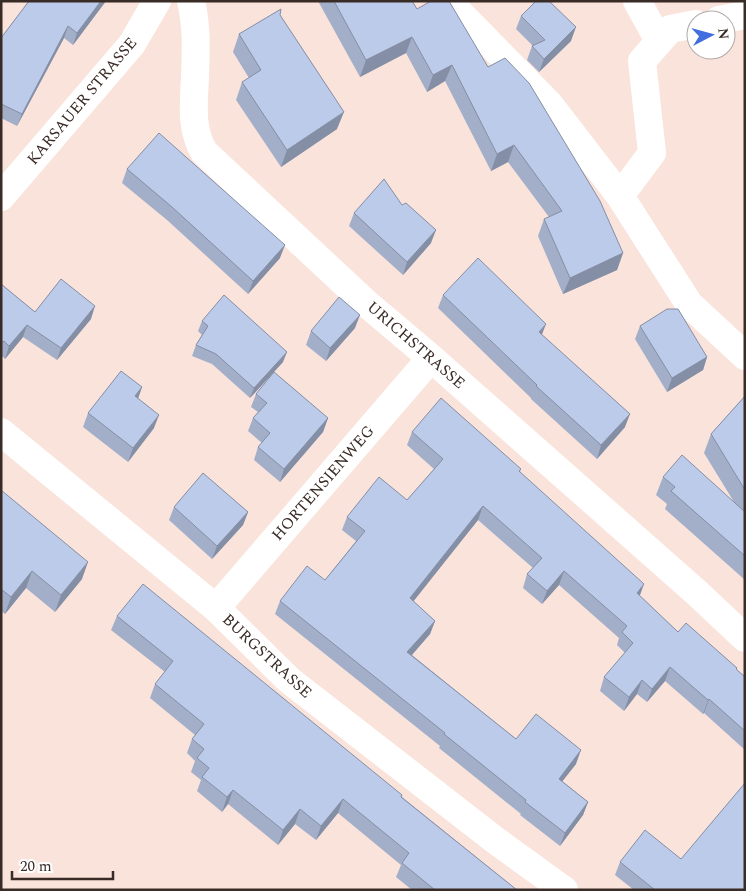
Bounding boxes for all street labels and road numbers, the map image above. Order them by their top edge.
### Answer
street label: KARSAUER STRASSE [21,32,143,170]
street label: URICHSTRASSE [361,295,471,395]
street label: HORTENSIENWEG [266,420,380,546]
street label: BURGSTRASSE [217,608,317,704]

